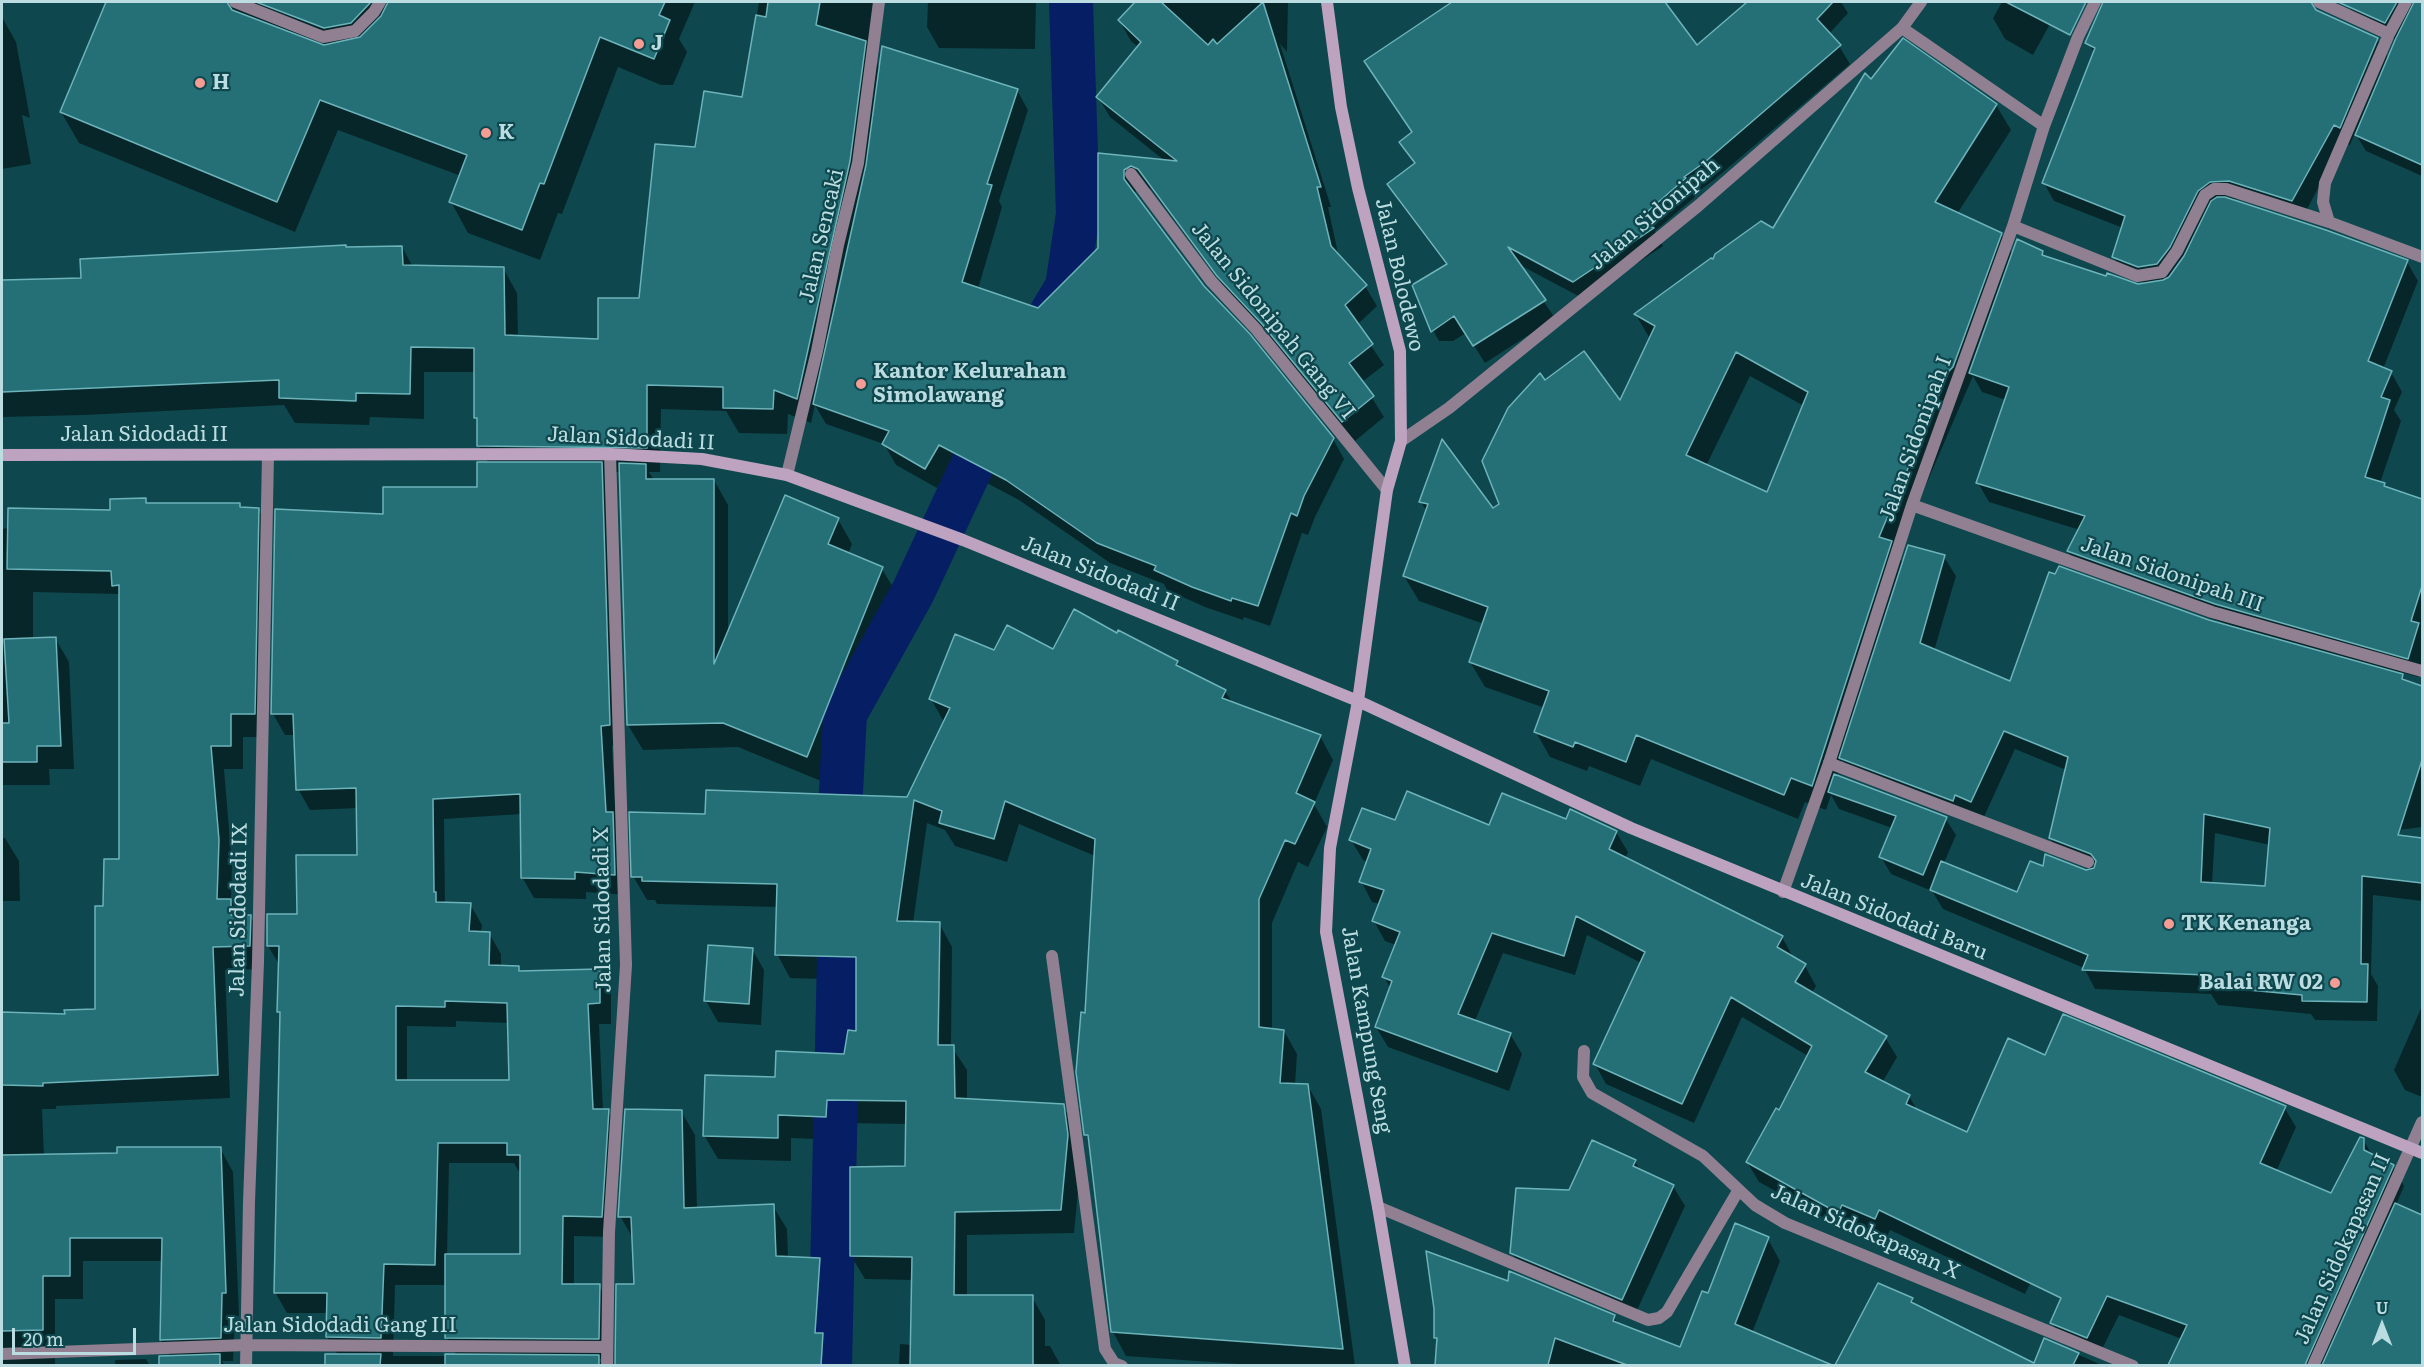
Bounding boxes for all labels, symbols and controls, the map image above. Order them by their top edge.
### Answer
place label: J [651,31,663,57]
marker: J [632,37,646,51]
place label: H [212,70,230,96]
marker: H [193,76,207,90]
place label: K [498,120,514,146]
marker: K [479,126,493,140]
street label: Jalan Sidonipah [1585,152,1725,276]
street label: Jalan Sencaki [794,166,850,306]
street label: Jalan Bolodewo [1369,196,1429,354]
street label: Jalan Sidonipah Gang VI [1186,217,1360,425]
street label: Jalan Sidonipah I [1874,353,1958,525]
place label: Kantor Kelurahan Simolawang [873,359,1066,409]
marker: Kantor Kelurahan Simolawang [854,377,868,391]
street label: Jalan Sidodadi II [60,422,228,448]
street label: Jalan Sidodadi II [546,422,716,456]
street label: Jalan Sidodadi II [1017,531,1183,617]
street label: Jalan Sidonipah III [2077,532,2267,618]
street label: Jalan Sidodadi IX [225,823,253,997]
street label: Jalan Sidodadi X [589,827,617,993]
street label: Jalan Sidodadi Baru [1797,868,1991,966]
place label: TK Kenanga [2181,911,2311,937]
marker: TK Kenanga [2162,917,2176,931]
street label: Jalan Kampung Seng [1335,924,1397,1136]
place label: Balai RW 02 [2199,970,2323,996]
marker: Balai RW 02 [2328,976,2342,990]
street label: Jalan Sidokapasan II [2290,1150,2396,1348]
street label: Jalan Sidokapasan X [1767,1179,1963,1285]
north arrow [2352,1295,2412,1355]
text: U [2376,1295,2388,1319]
street label: Jalan Sidodadi Gang III [223,1313,457,1339]
scale bar [15,1316,140,1354]
text: 20 m [23,1325,64,1352]

